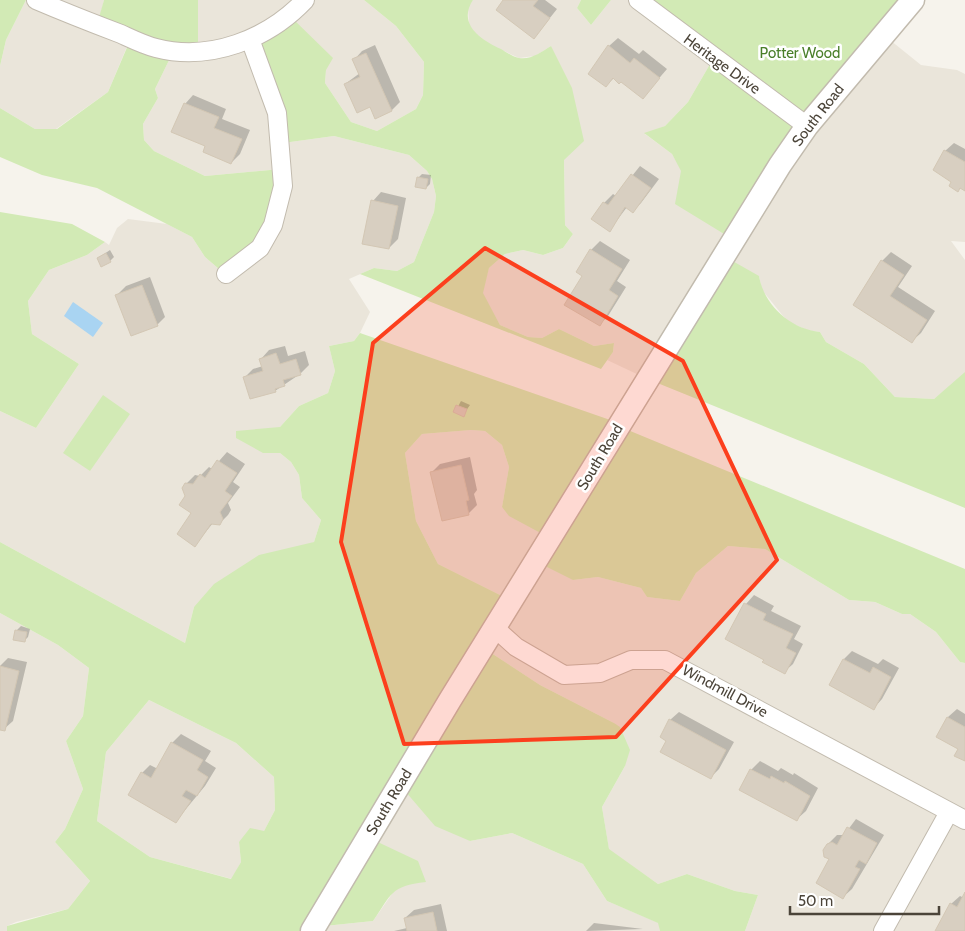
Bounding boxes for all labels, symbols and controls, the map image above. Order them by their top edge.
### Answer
street label: Heritage Drive [680,30,764,98]
park label: Potter Wood [760,44,840,62]
street label: South Road [788,80,848,150]
street label: South Road [573,421,627,493]
street label: Windmill Drive [679,661,771,721]
street label: South Road [362,766,416,838]
scale bar [790,884,939,916]
text: 50 m [798,892,833,910]

